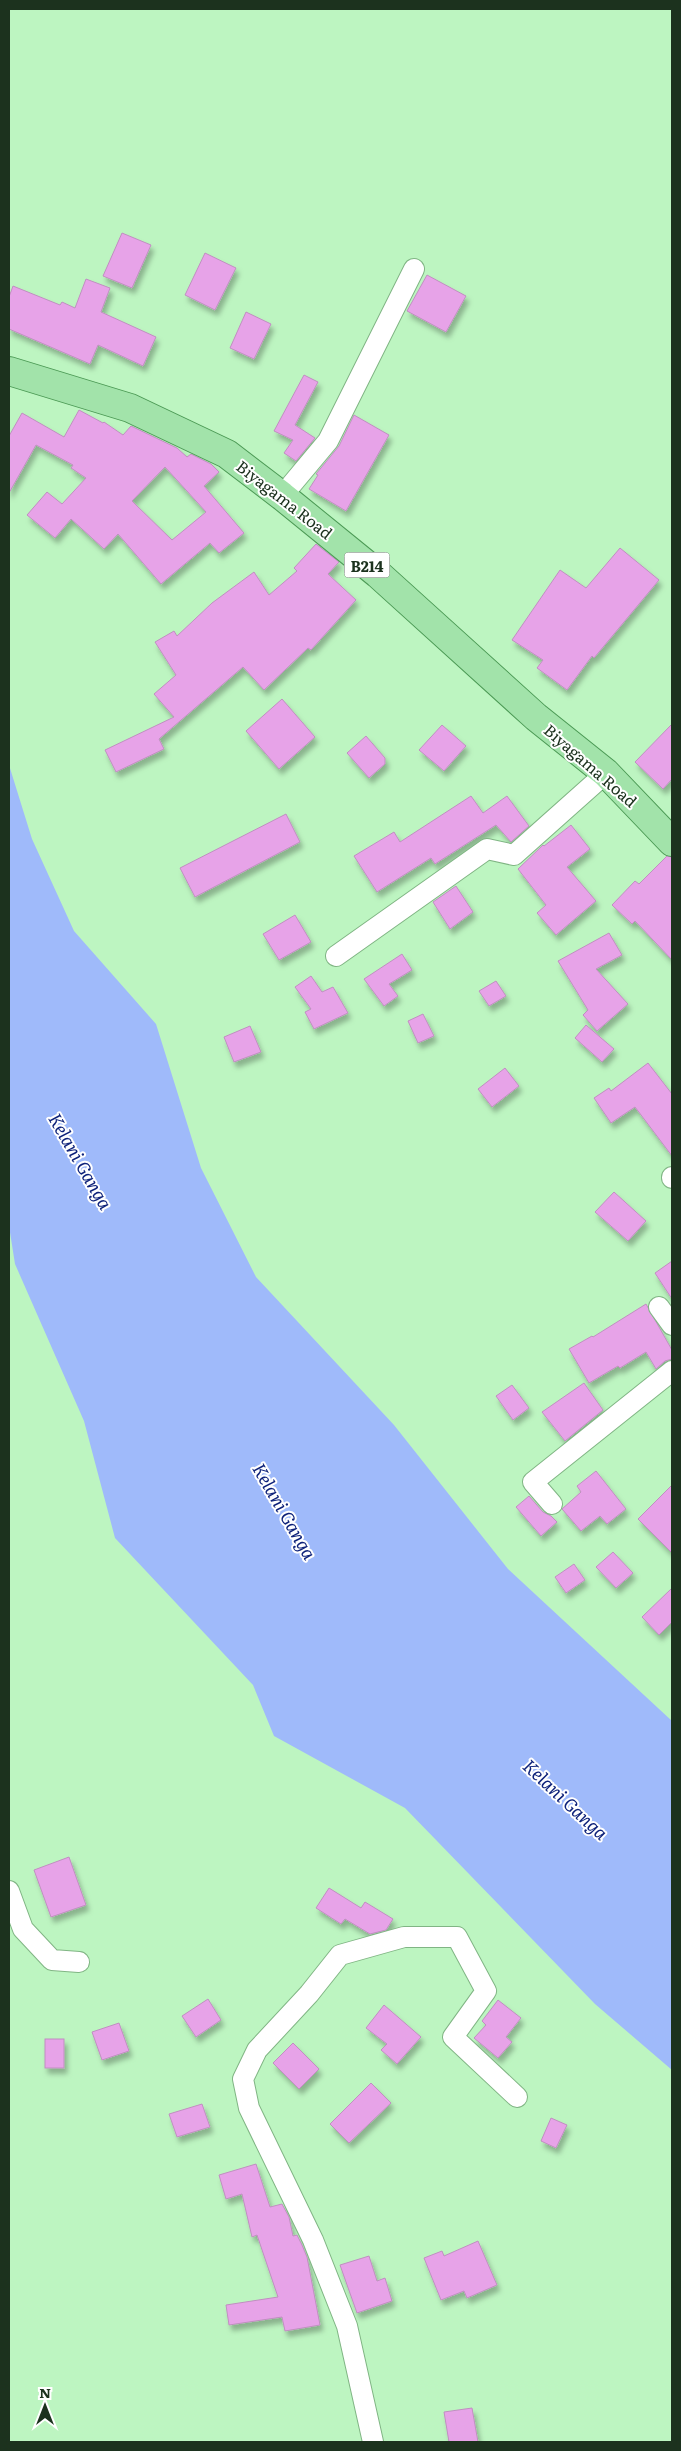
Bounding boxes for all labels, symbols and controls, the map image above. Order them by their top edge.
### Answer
street label: Biyagama Road [232,454,338,544]
road number: B214 [344,552,390,578]
street label: Biyagama Road [539,718,643,812]
water label: Kelani Ganga [42,1108,120,1215]
water label: Kelani Ganga [246,1458,324,1565]
water label: Kelani Ganga [518,1752,615,1846]
north arrow [20,2381,70,2431]
text: N [39,2382,51,2402]

